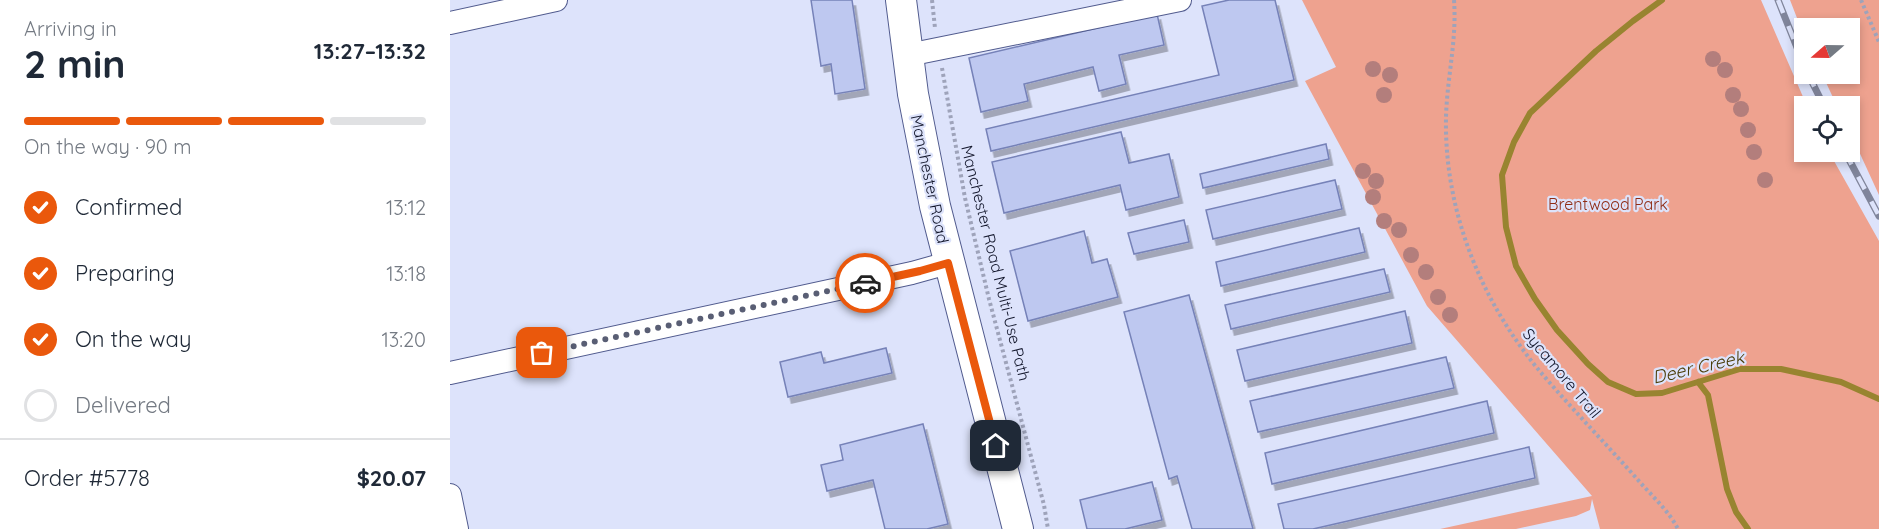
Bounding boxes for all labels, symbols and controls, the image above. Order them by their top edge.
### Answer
text: Arriving in [24,16,117,41]
north arrow [1794,18,1860,84]
map controls [1794,18,1860,162]
text: 13:27–13:32 [314,37,426,65]
text: 2 min [24,39,126,88]
button: locate [1794,96,1860,162]
street label: Manchester Road [907,113,953,245]
text: On the way · 90 m [24,134,191,159]
street label: Manchester Road Multi-Use Path [957,143,1035,383]
icon: check [24,191,57,224]
text: Confirmed [75,193,182,221]
park label: Brentwood Park [1548,194,1668,214]
text: 13:12 [386,195,426,220]
courier [835,253,895,313]
icon: check [24,257,57,290]
text: Preparing [75,259,175,287]
text: 13:18 [386,261,426,286]
icon: car [849,267,882,300]
icon: check [24,323,57,356]
street label: Sycamore Trail [1519,324,1605,422]
text: On the way [75,325,191,353]
text: 13:20 [381,327,426,352]
pin [516,327,567,378]
icon: bag [525,336,558,369]
water label: Deer Creek [1650,345,1747,389]
text: Delivered [75,391,171,419]
pin [970,420,1021,471]
icon: home [979,429,1012,462]
text: Order #5778 [24,464,150,492]
text: $20.07 [357,464,426,492]

